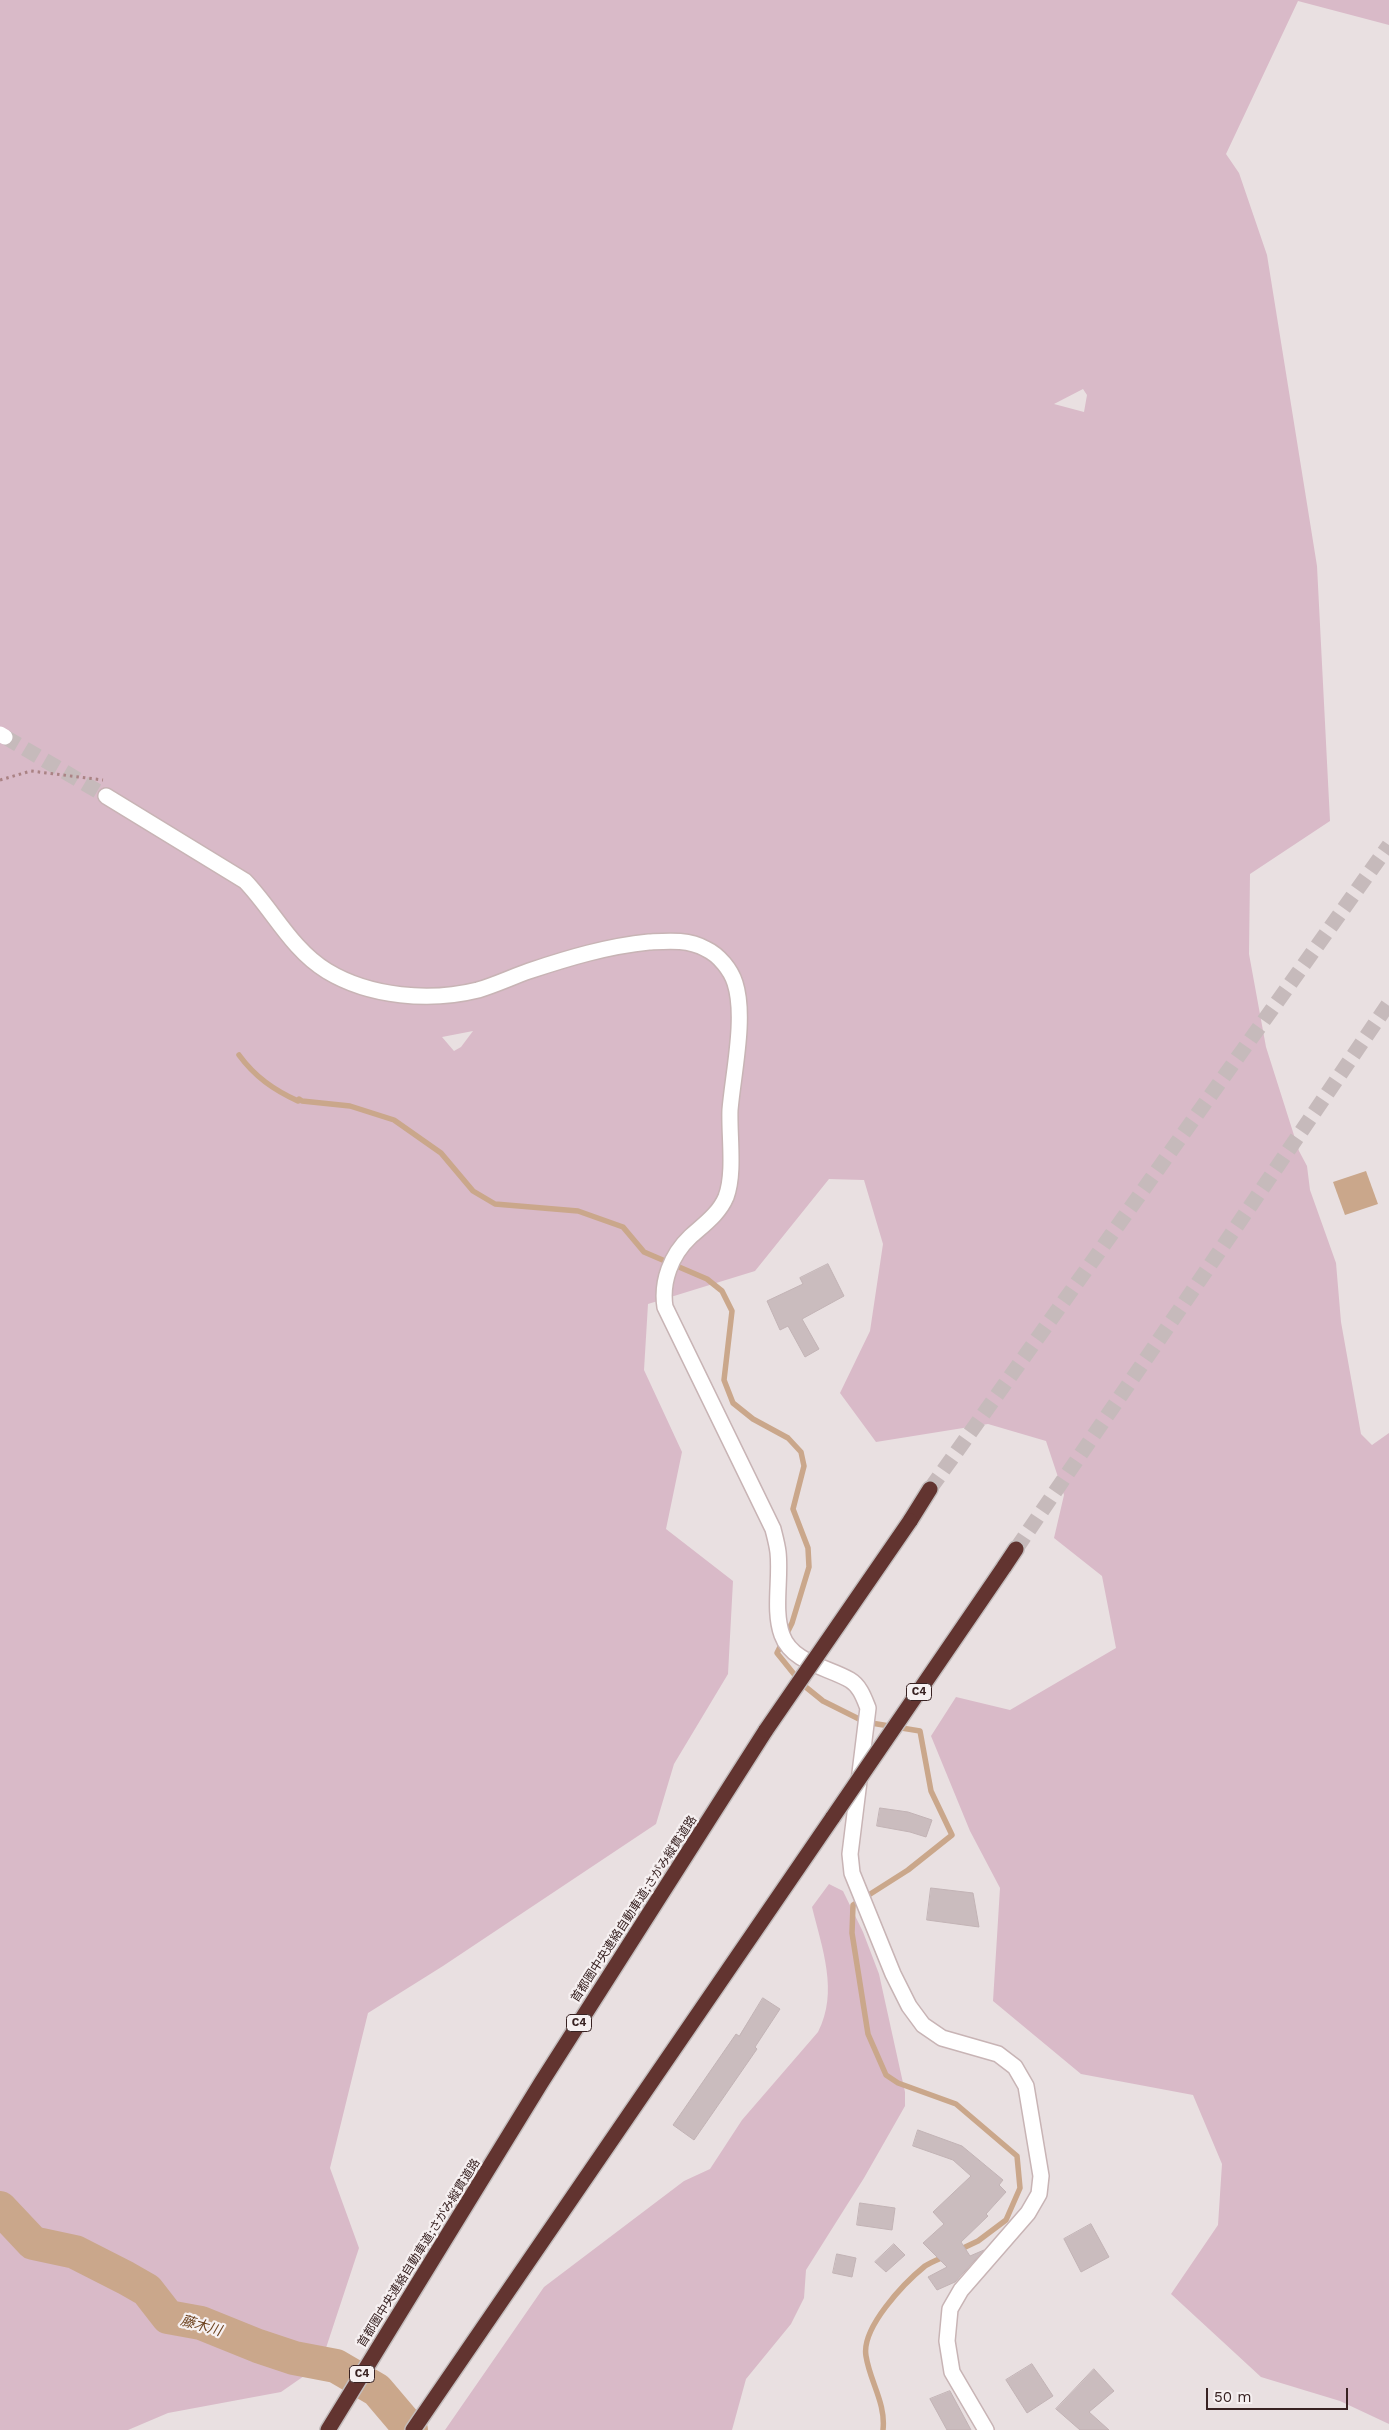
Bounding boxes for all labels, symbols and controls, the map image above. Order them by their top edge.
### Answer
road number: C4 [906,1684,932,1700]
street label: 首都圏中央連絡自動車道;さがみ縦貫道路 [568,1813,700,2005]
road number: C4 [566,2015,592,2032]
street label: 首都圏中央連絡自動車道;さがみ縦貫道路 [355,2156,483,2350]
water label: 藤木川 [178,2312,224,2340]
road number: C4 [350,2366,374,2382]
scale bar [1209,2378,1352,2410]
text: 50 m [1214,2388,1251,2406]

